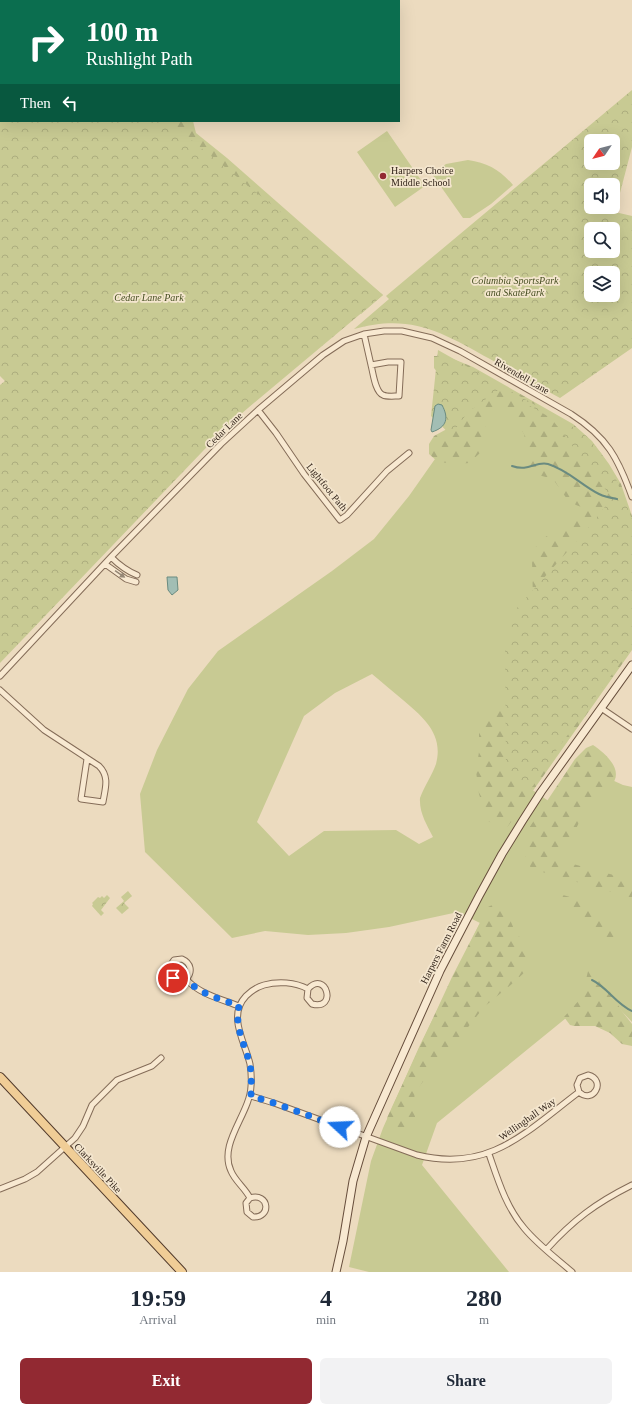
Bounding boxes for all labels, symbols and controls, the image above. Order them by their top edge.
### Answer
icon: right [20,16,72,68]
text: 100 m [86,16,158,47]
text: Rushlight Path [86,49,193,69]
icon: left [59,92,81,114]
text: Then [20,95,51,111]
north arrow [584,134,620,170]
map controls [584,134,620,302]
place label: Harpers Choice Middle School [391,165,454,188]
marker: Harpers Choice Middle School [378,171,388,181]
button: sound [584,178,620,214]
button: search [584,222,620,258]
button: layers [584,266,620,302]
park label: Columbia SportsPark and SkatePark [472,275,559,298]
park label: Cedar Lane Park [114,292,184,303]
street label: Rivendell Lane [493,356,552,396]
street label: Cedar Lane [203,410,245,450]
street label: Lightfoot Path [304,461,350,513]
one-way arrow [115,570,125,578]
street label: Harpers Farm Road [418,910,464,986]
pin [156,961,190,995]
icon: arrive [162,967,184,989]
street label: Wellinghall Way [496,1095,558,1143]
position arrow [319,1106,361,1148]
street label: Clarksville Pike [72,1141,124,1196]
text: 19:59 [130,1285,186,1311]
text: 4 [320,1285,332,1311]
text: 280 [466,1285,502,1311]
text: Arrival [139,1312,177,1327]
text: min [316,1312,336,1327]
text: m [479,1312,489,1327]
button: Exit [20,1358,312,1404]
button: Share [320,1358,612,1404]

